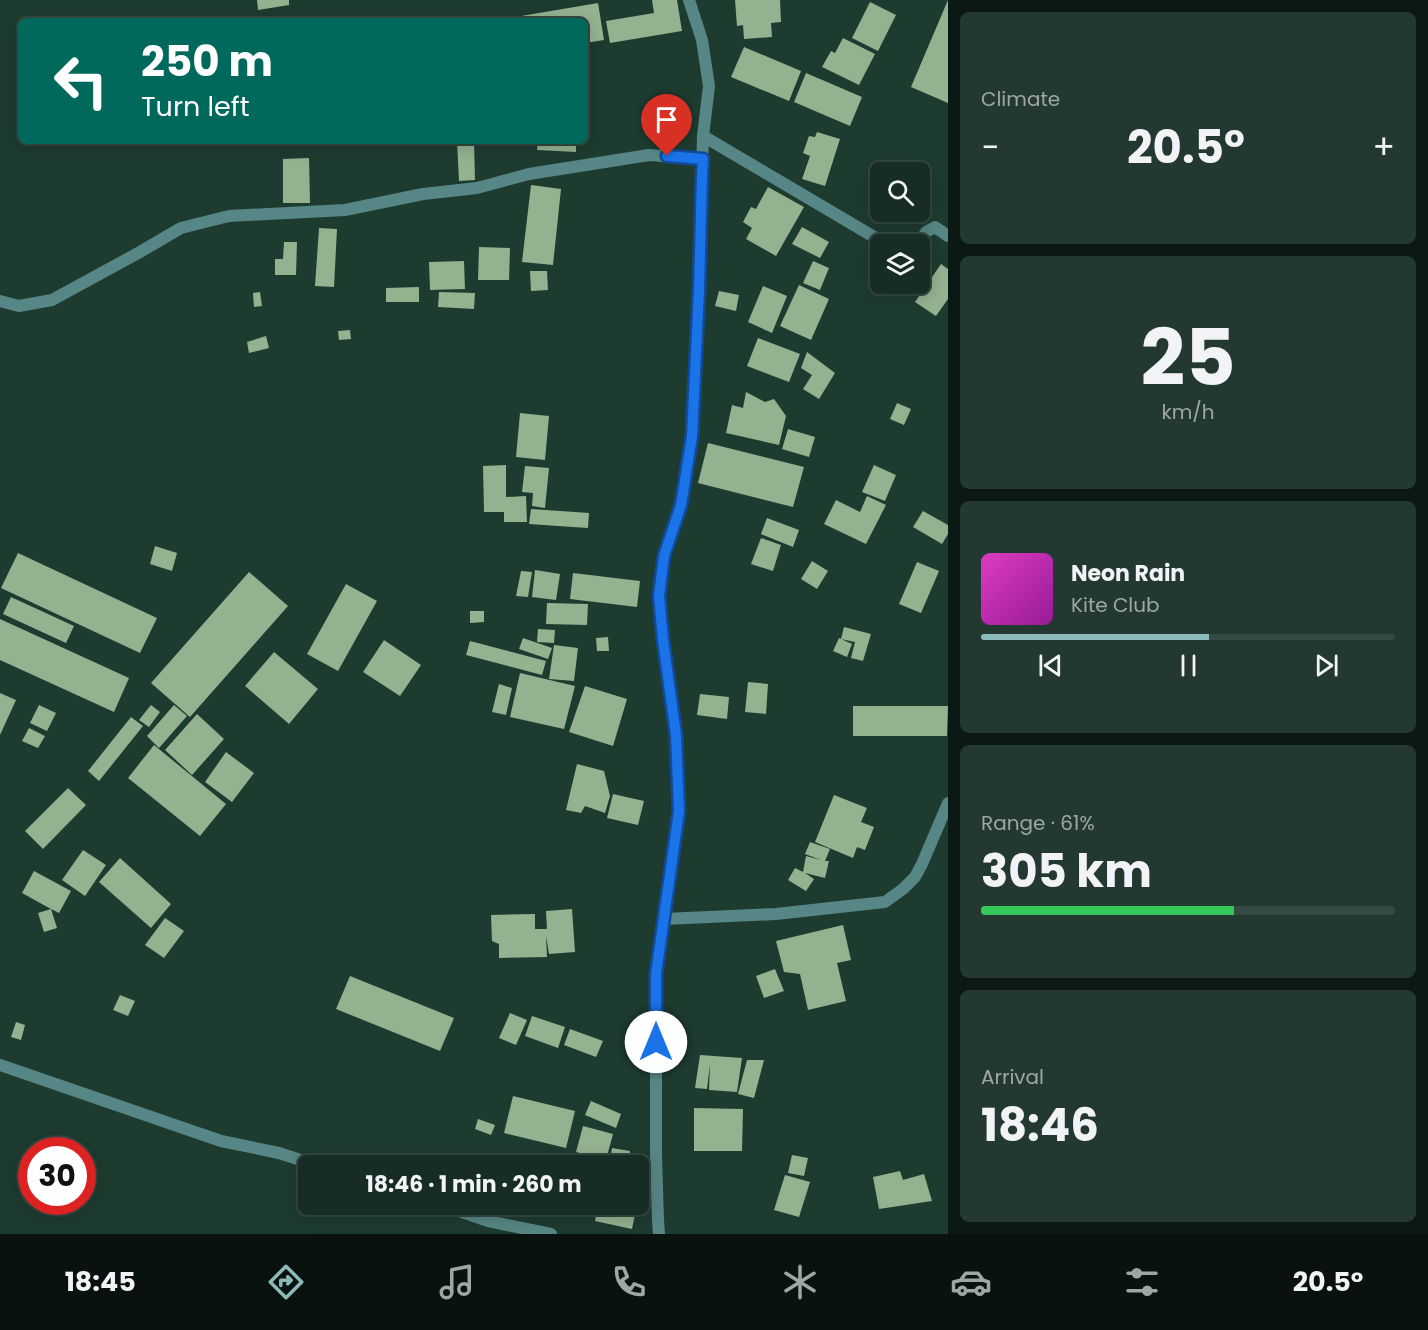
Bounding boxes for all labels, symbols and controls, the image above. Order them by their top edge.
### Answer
text: 250 m [141,32,273,91]
icon: left [42,42,120,120]
text: Climate [981,85,1060,113]
text: Turn left [141,88,250,125]
pin [641,94,692,156]
icon: arrive [650,103,683,136]
text: 20.5° [1127,116,1245,179]
text: − [981,124,999,171]
text: + [1372,124,1395,171]
map controls [870,162,930,294]
button: search [870,162,930,222]
button: layers [870,234,930,294]
text: 25 [1140,303,1236,412]
text: km/h [1161,398,1215,426]
text: Neon Rain [1071,558,1185,589]
text: Kite Club [1071,591,1160,619]
icon: previous [1034,649,1067,682]
icon: pause [1172,649,1205,682]
icon: next [1310,649,1343,682]
text: Range · 61% [981,809,1095,837]
text: 305 km [981,840,1152,903]
position arrow [624,1010,688,1074]
text: Arrival [981,1063,1044,1091]
text: 18:46 [981,1094,1099,1157]
speed limit sign: 30 [18,1137,96,1215]
text: 18:46 · 1 min · 260 m [366,1169,581,1200]
icon: directions [265,1261,307,1303]
icon: music [436,1261,478,1303]
icon: phone [608,1261,650,1303]
icon: climate [779,1261,821,1303]
icon: car [950,1261,992,1303]
icon: filters [1121,1261,1163,1303]
text: 18:45 [65,1263,136,1300]
text: 20.5° [1293,1263,1363,1300]

